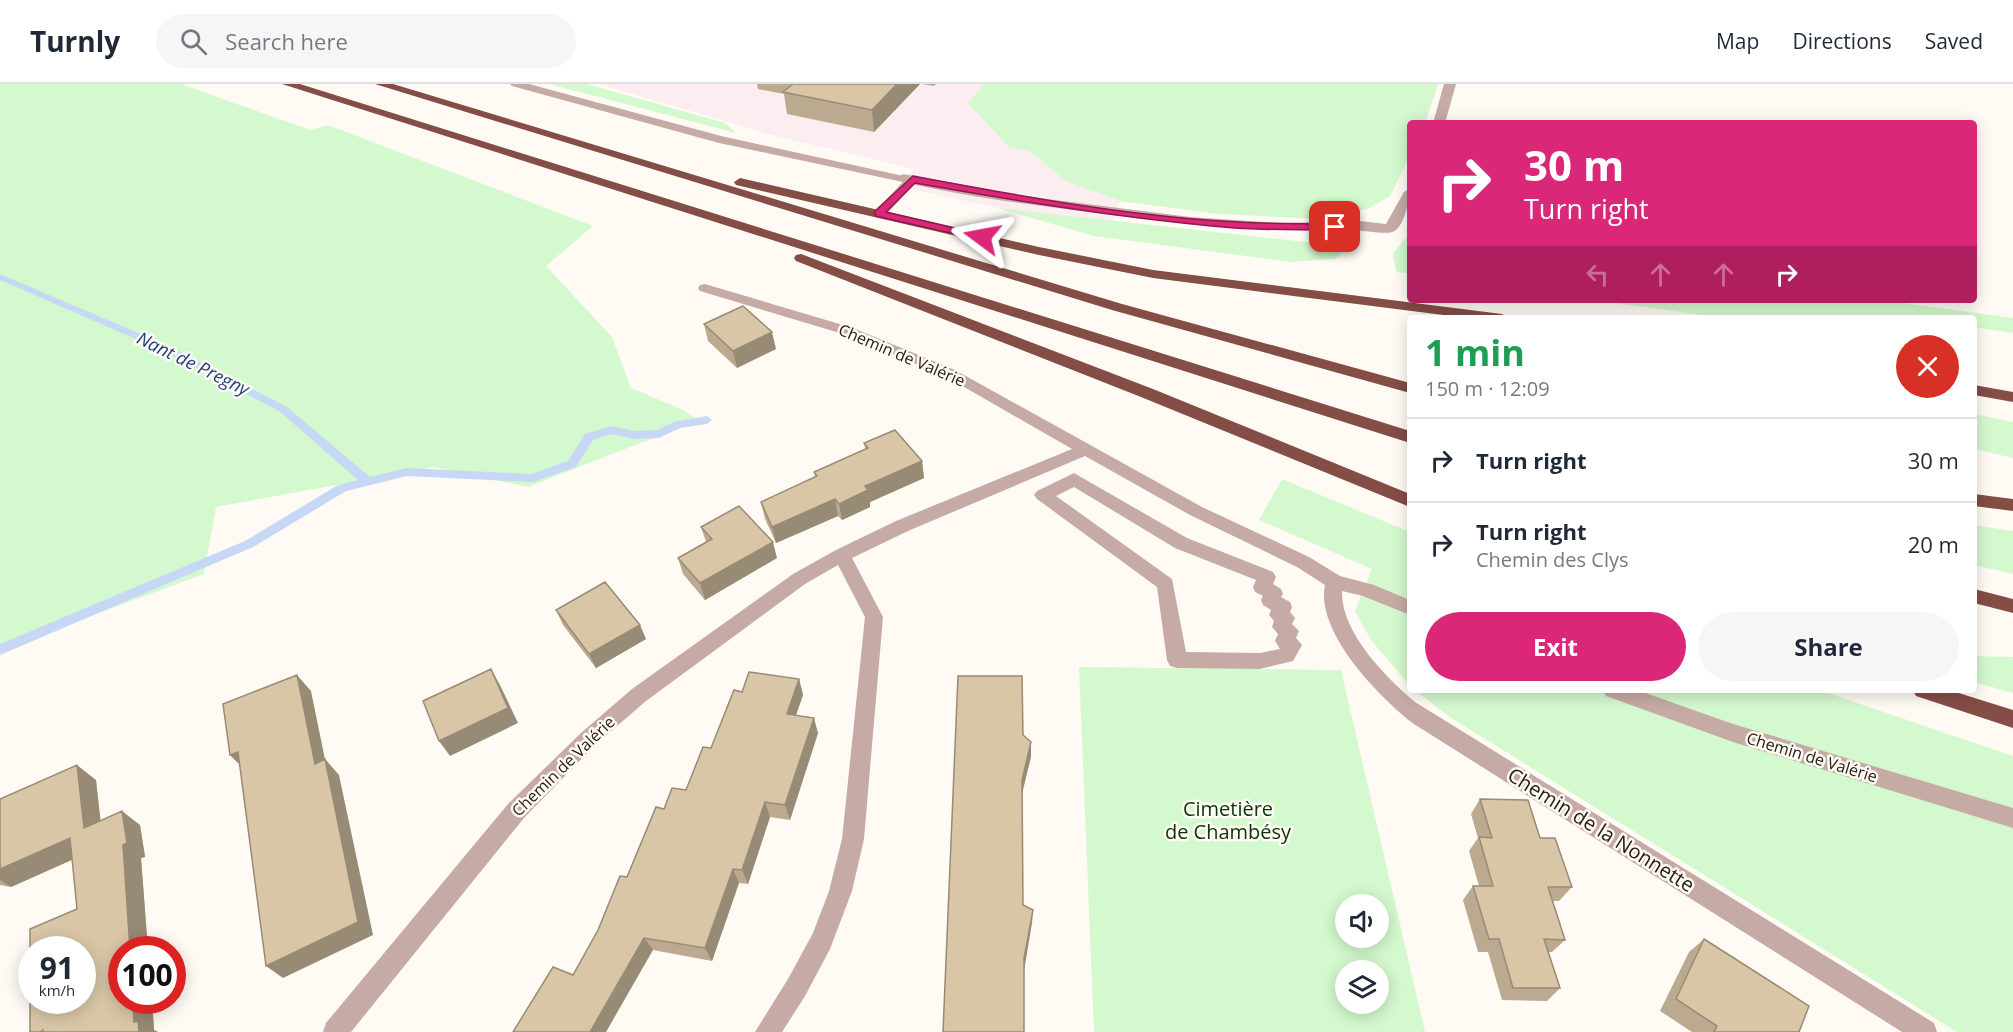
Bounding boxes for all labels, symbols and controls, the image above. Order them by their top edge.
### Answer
search box [156,14,576,68]
text: Turnly [30,22,120,60]
icon: search [177,25,210,58]
text: Search here [225,26,348,56]
text: Map [1716,27,1759,55]
text: Directions [1792,27,1892,55]
text: Saved [1925,27,1983,55]
text: 30 m [1524,136,1624,193]
icon: right [1425,144,1503,222]
text: Turn right [1524,190,1649,227]
pin [1309,201,1360,252]
position arrow [950,205,1014,269]
icon: arrive [1318,210,1351,243]
icon: left [1581,258,1614,291]
icon: ahead [1644,258,1677,291]
icon: ahead [1707,258,1740,291]
icon: right [1770,258,1803,291]
street label: Chemin de Valérie [835,318,969,392]
water label: Nant de Pregny [133,326,255,401]
text: 1 min [1425,328,1525,377]
button: close [1896,335,1959,398]
text: 150 m · 12:09 [1425,375,1550,402]
icon: right [1425,444,1458,477]
text: Turn right [1476,445,1587,475]
text: 30 m [1908,445,1959,475]
text: Turn right [1476,516,1587,546]
icon: right [1425,528,1458,561]
text: 20 m [1908,529,1959,559]
text: Chemin des Clys [1476,546,1629,573]
button: Exit [1425,612,1686,681]
button: Share [1698,612,1959,681]
street label: Chemin de Valérie [507,711,619,821]
street label: Chemin de Valérie [1744,727,1880,787]
street label: Chemin de la Nonnette [1503,761,1700,898]
park label: Cimetière de Chambésy [1165,795,1292,845]
map controls [1335,894,1389,1014]
button: sound [1335,894,1389,948]
speed limit sign: 100 [108,936,186,1014]
text: 91 [40,947,74,988]
button: layers [1335,960,1389,1014]
text: km/h [39,980,75,1000]

